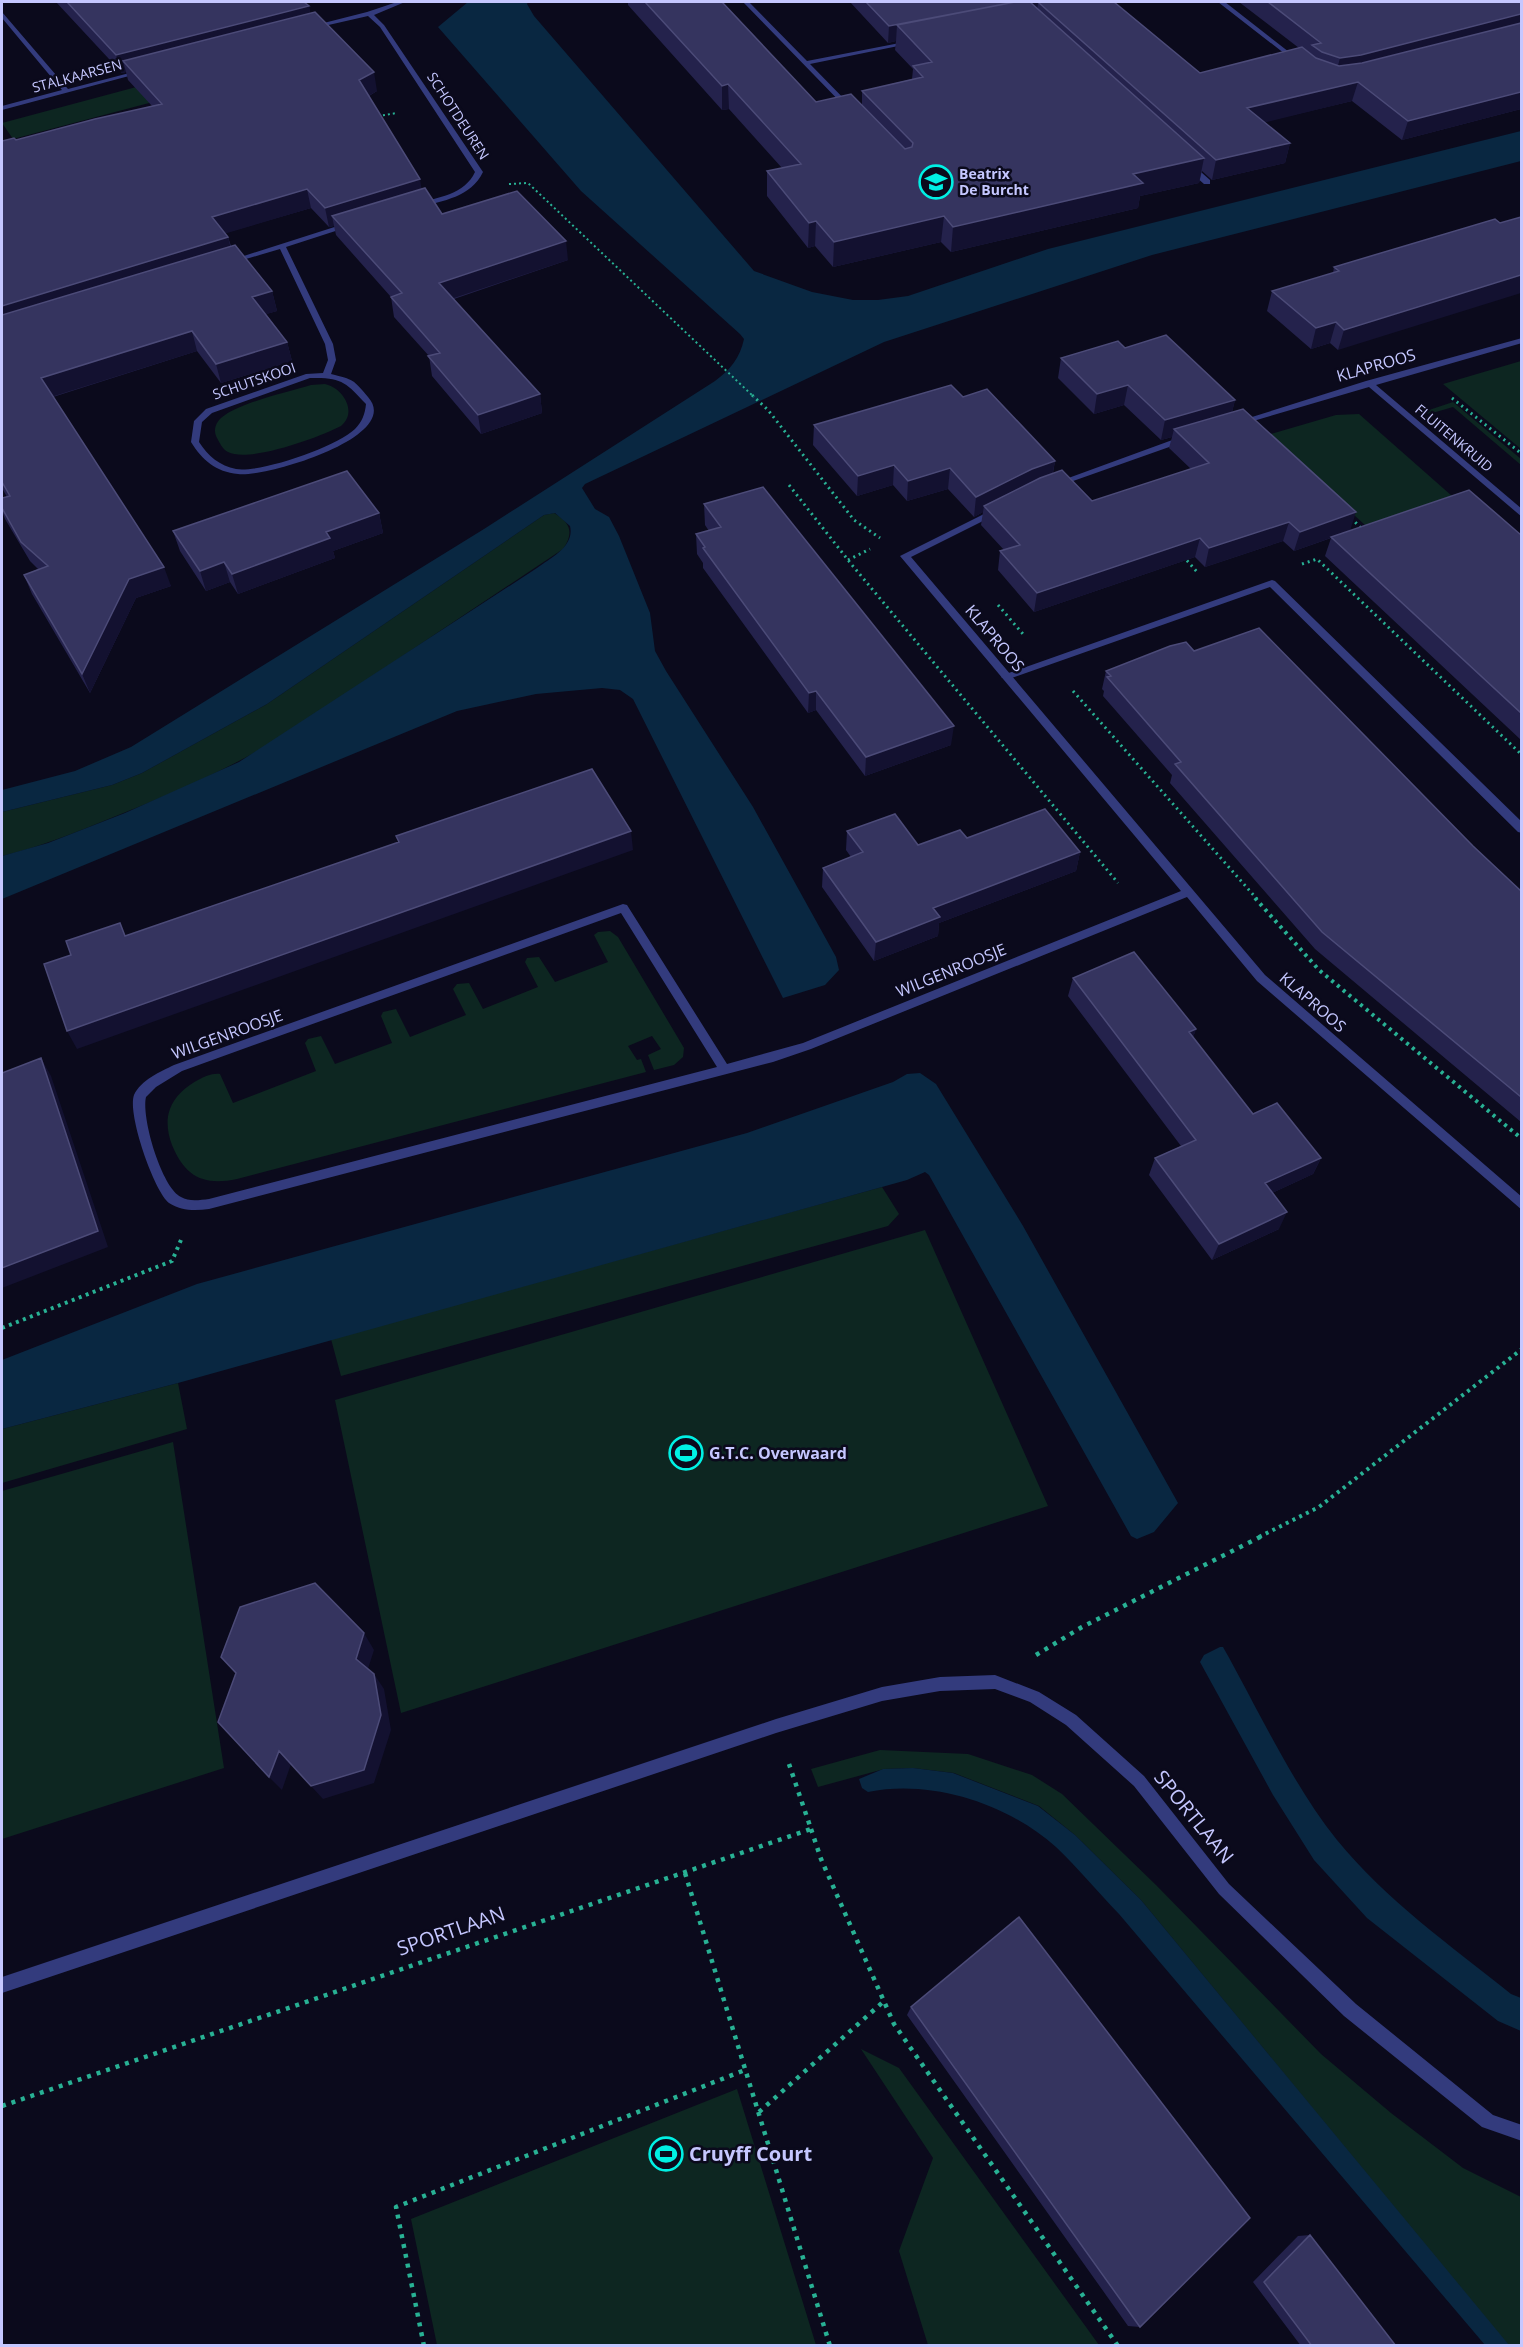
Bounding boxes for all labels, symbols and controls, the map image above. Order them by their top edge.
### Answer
street label: STALKAARSEN [30,54,124,97]
street label: SCHOTDEUREN [423,68,494,163]
school or university icon: Beatrix De Burcht [918,164,954,200]
place label: Beatrix De Burcht [959,164,1029,199]
street label: KLAPROOS [1334,343,1418,387]
street label: SCHUTSKOOI [210,357,298,404]
street label: FLUITENKRUID [1411,399,1497,476]
street label: KLAPROOS [960,600,1030,676]
street label: WILGENROOSJE [893,938,1009,1002]
street label: KLAPROOS [1275,967,1351,1037]
street label: WILGENROOSJE [168,1004,286,1064]
sports icon: G.T.C. Overwaard [668,1435,704,1471]
place label: G.T.C. Overwaard [709,1442,847,1464]
street label: SPORTLAAN [1148,1764,1240,1869]
street label: SPORTLAAN [393,1899,509,1962]
sports icon: Cruyff Court [648,2136,684,2172]
place label: Cruyff Court [689,2140,812,2167]

